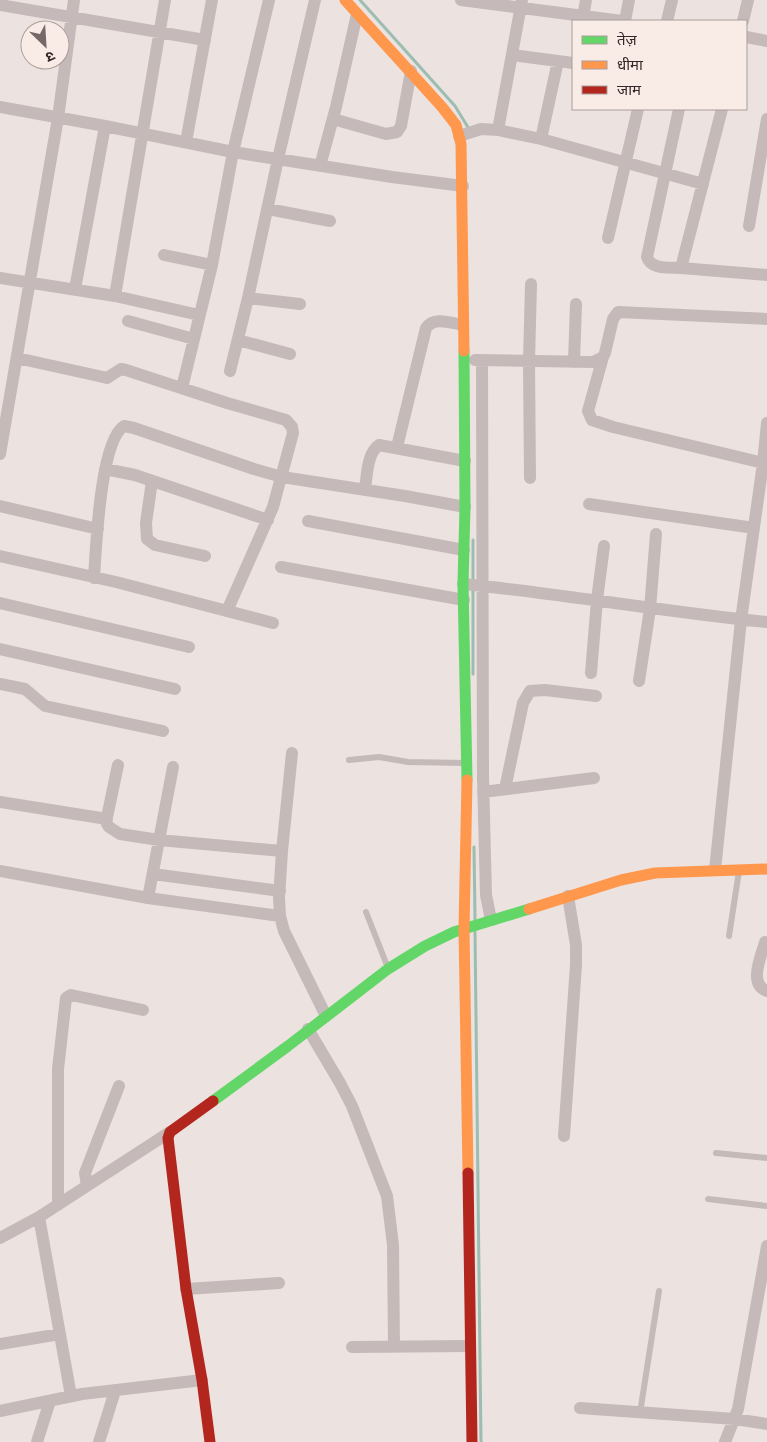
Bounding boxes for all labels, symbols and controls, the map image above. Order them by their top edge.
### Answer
north arrow [20,20,70,70]
legend [572,20,747,110]
text: तेज़ [617,31,638,49]
text: उ [42,47,58,66]
text: धीमा [617,56,644,74]
text: जाम [617,81,642,99]

